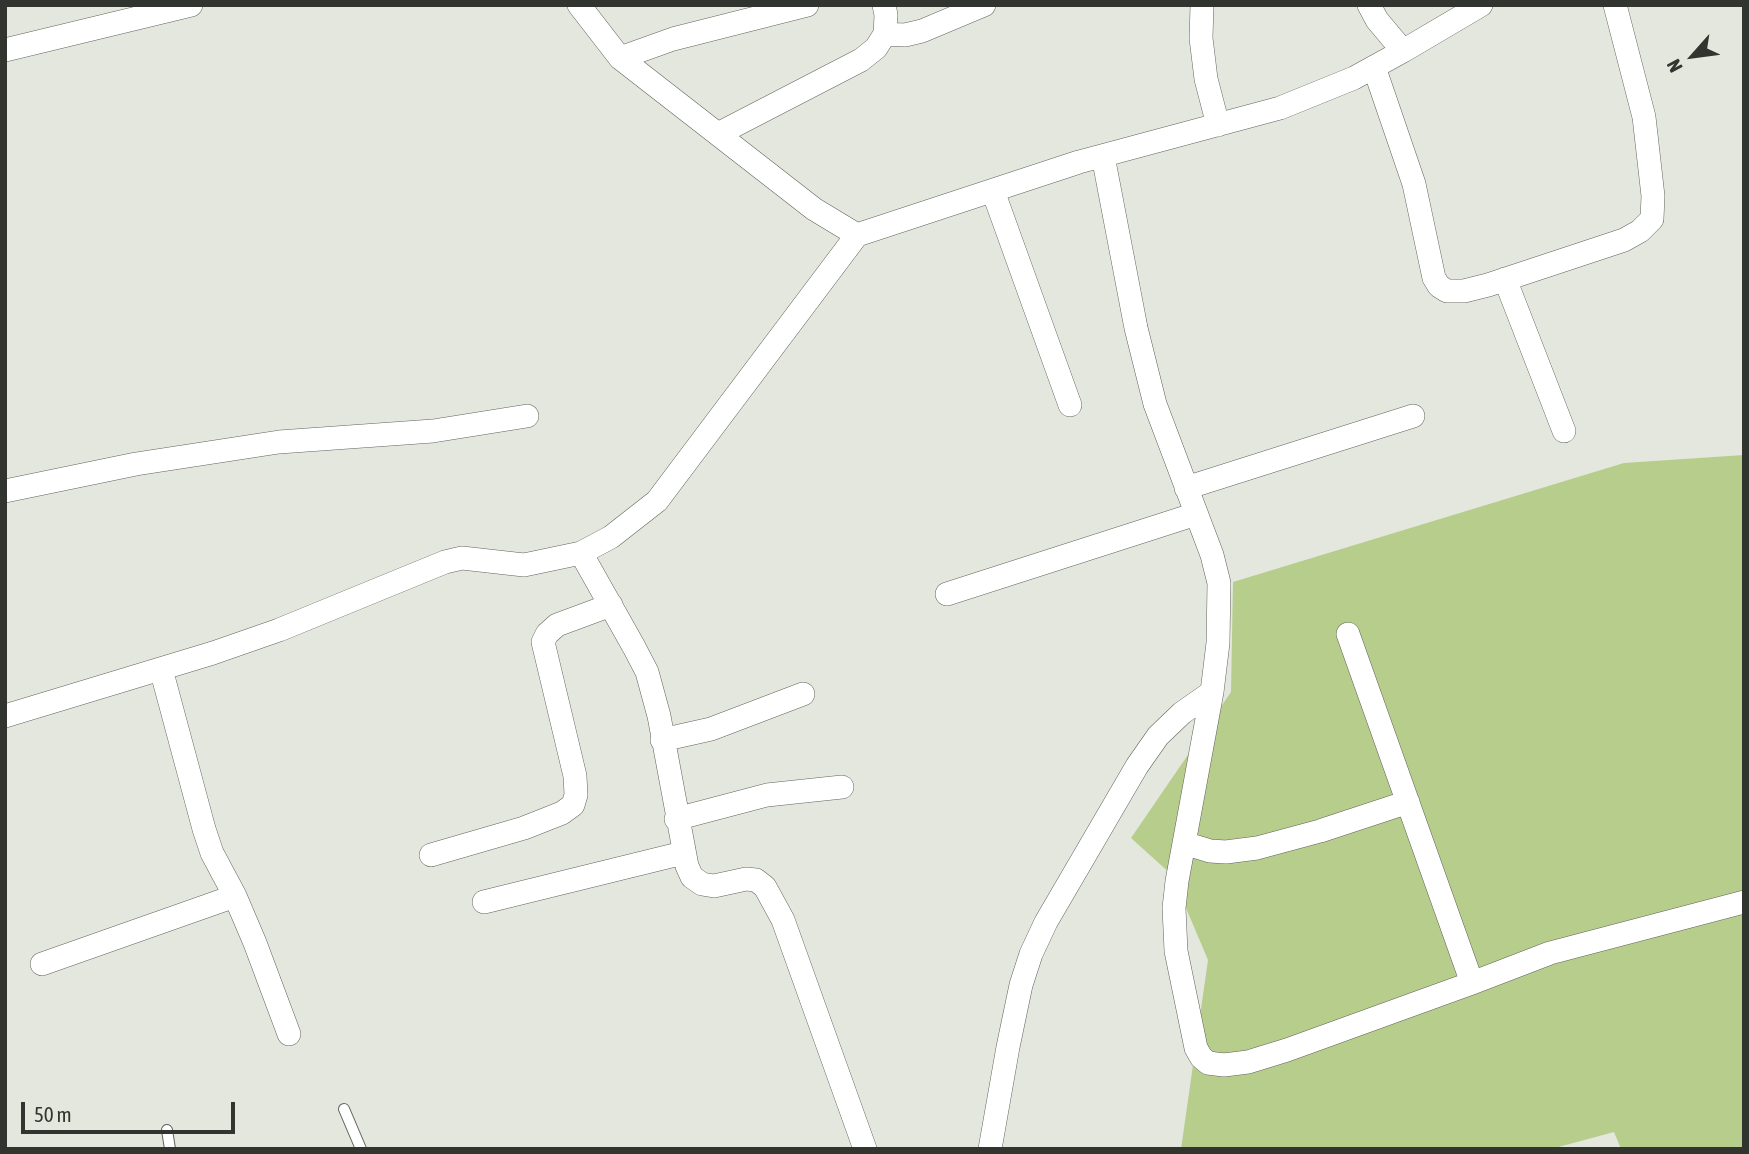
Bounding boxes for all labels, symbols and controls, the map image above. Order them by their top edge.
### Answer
north arrow [1658,21,1728,91]
text: N [1662,56,1687,76]
scale bar [24,1088,238,1132]
text: 50 m [34,1102,72,1126]

